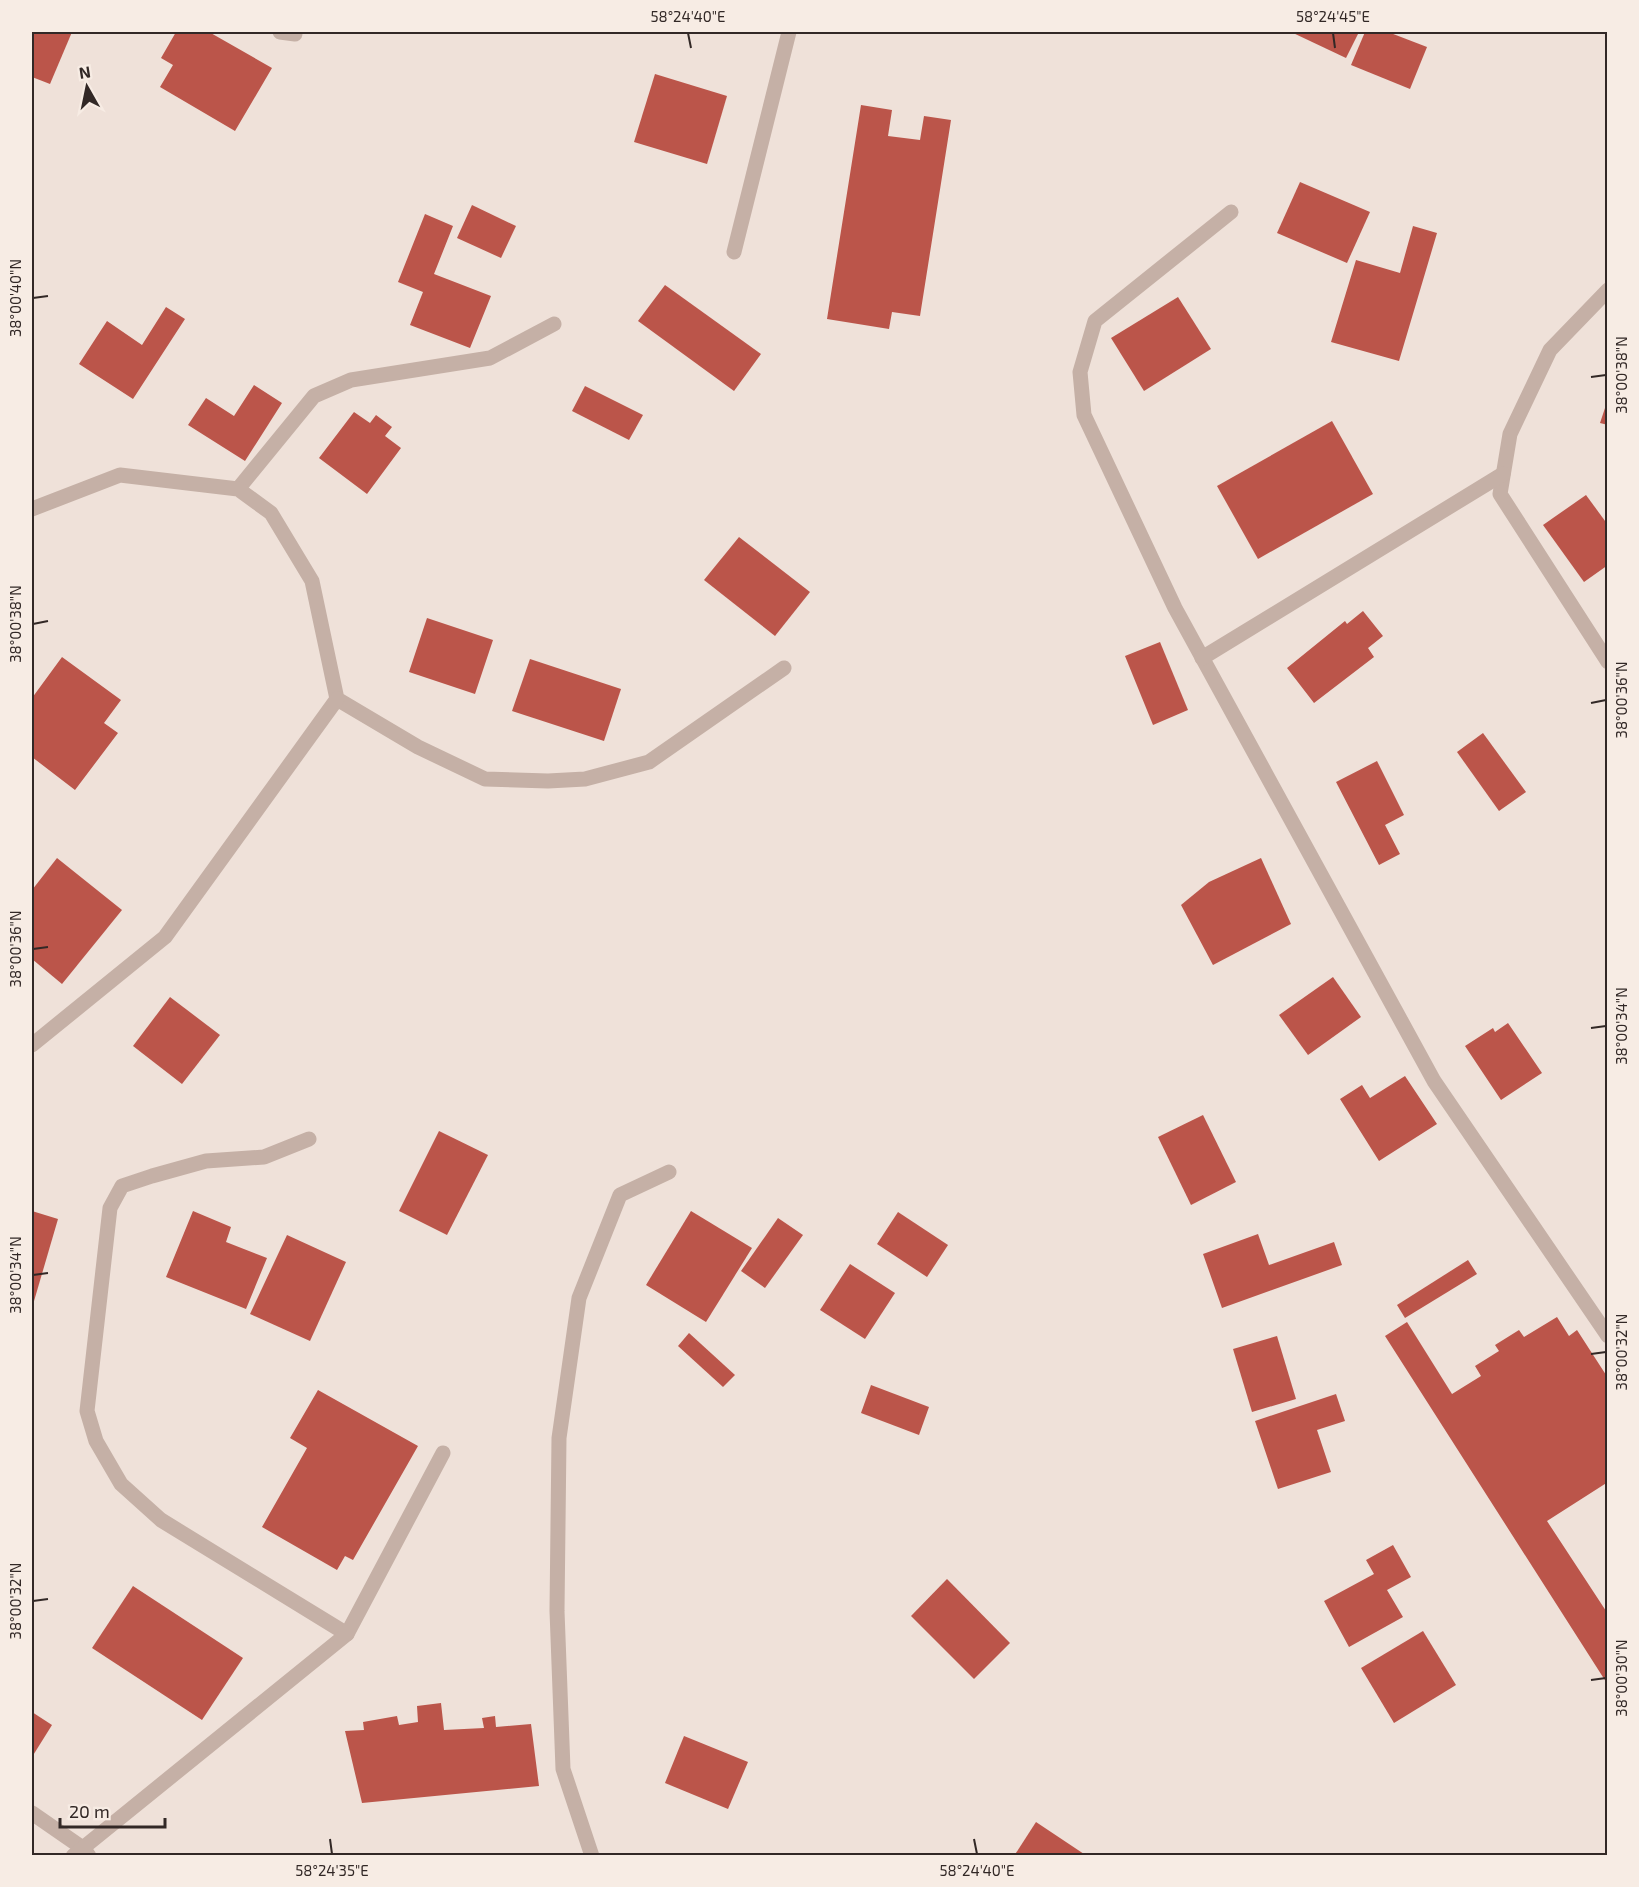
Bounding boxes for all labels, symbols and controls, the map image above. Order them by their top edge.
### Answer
text: 58°24'40"E [651,7,726,25]
text: 58°24'45"E [1296,7,1370,25]
north arrow [57,57,117,117]
text: N [77,61,92,82]
text: 38°00'40"N [6,259,24,337]
text: 38°00'38"N [1612,336,1630,414]
text: 38°00'38"N [6,585,24,663]
text: 38°00'36"N [1612,662,1630,738]
text: 38°00'36"N [6,911,24,987]
text: 38°00'34"N [1612,987,1630,1065]
text: 38°00'34"N [6,1236,24,1314]
text: 38°00'32"N [1612,1314,1630,1390]
text: 38°00'32"N [6,1563,24,1639]
text: 38°00'30"N [1612,1639,1630,1717]
scale bar [60,1791,165,1829]
text: 20 m [69,1800,110,1822]
text: 58°24'35"E [295,1861,369,1879]
text: 58°24'40"E [940,1861,1015,1879]

